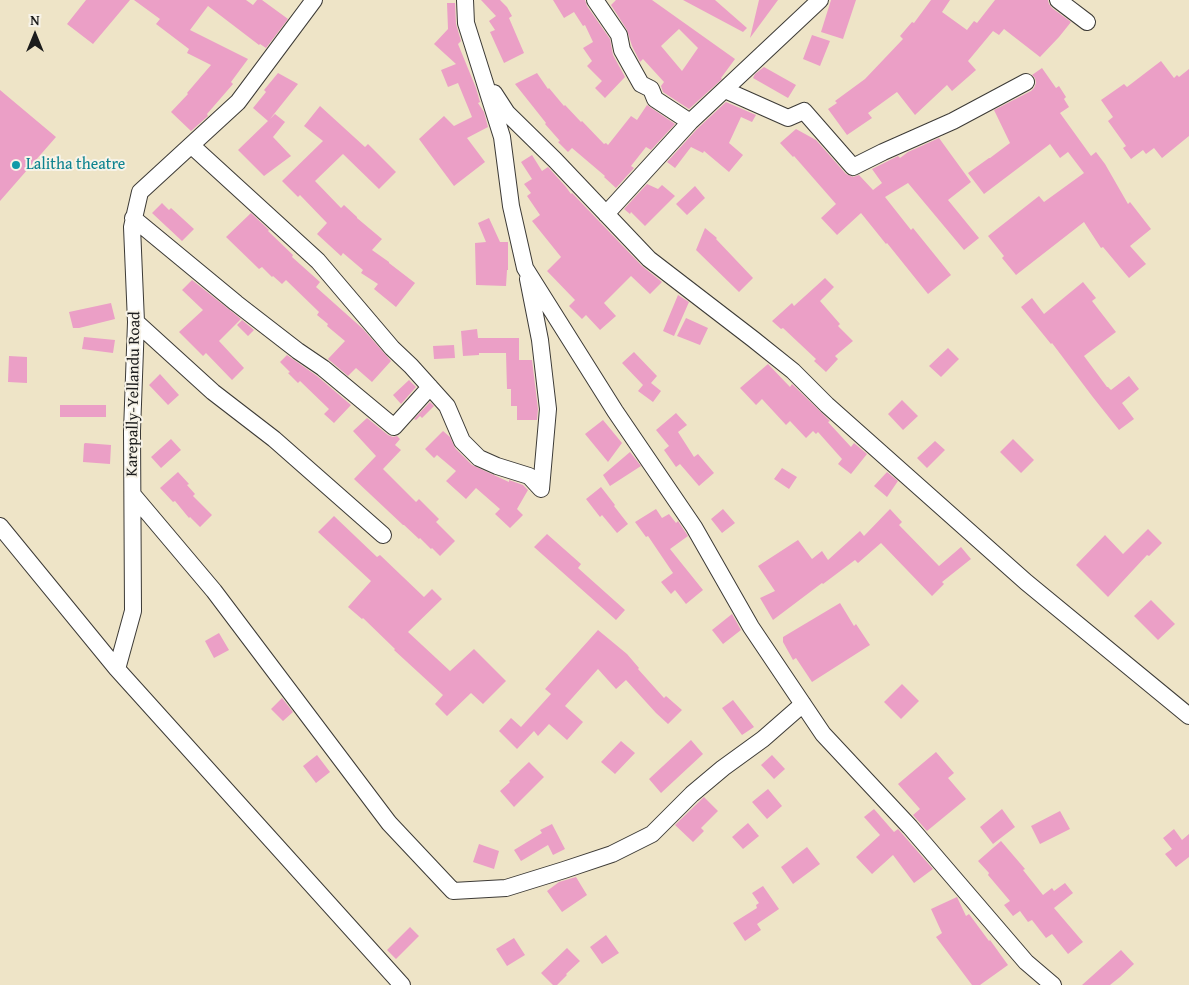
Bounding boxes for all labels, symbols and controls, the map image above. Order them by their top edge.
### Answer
north arrow [10,10,60,60]
text: N [30,10,40,30]
place label: Lalitha theatre [26,155,125,175]
marker: Lalitha theatre [10,159,22,171]
street label: Karepally-Yellandu Road [123,311,145,477]

